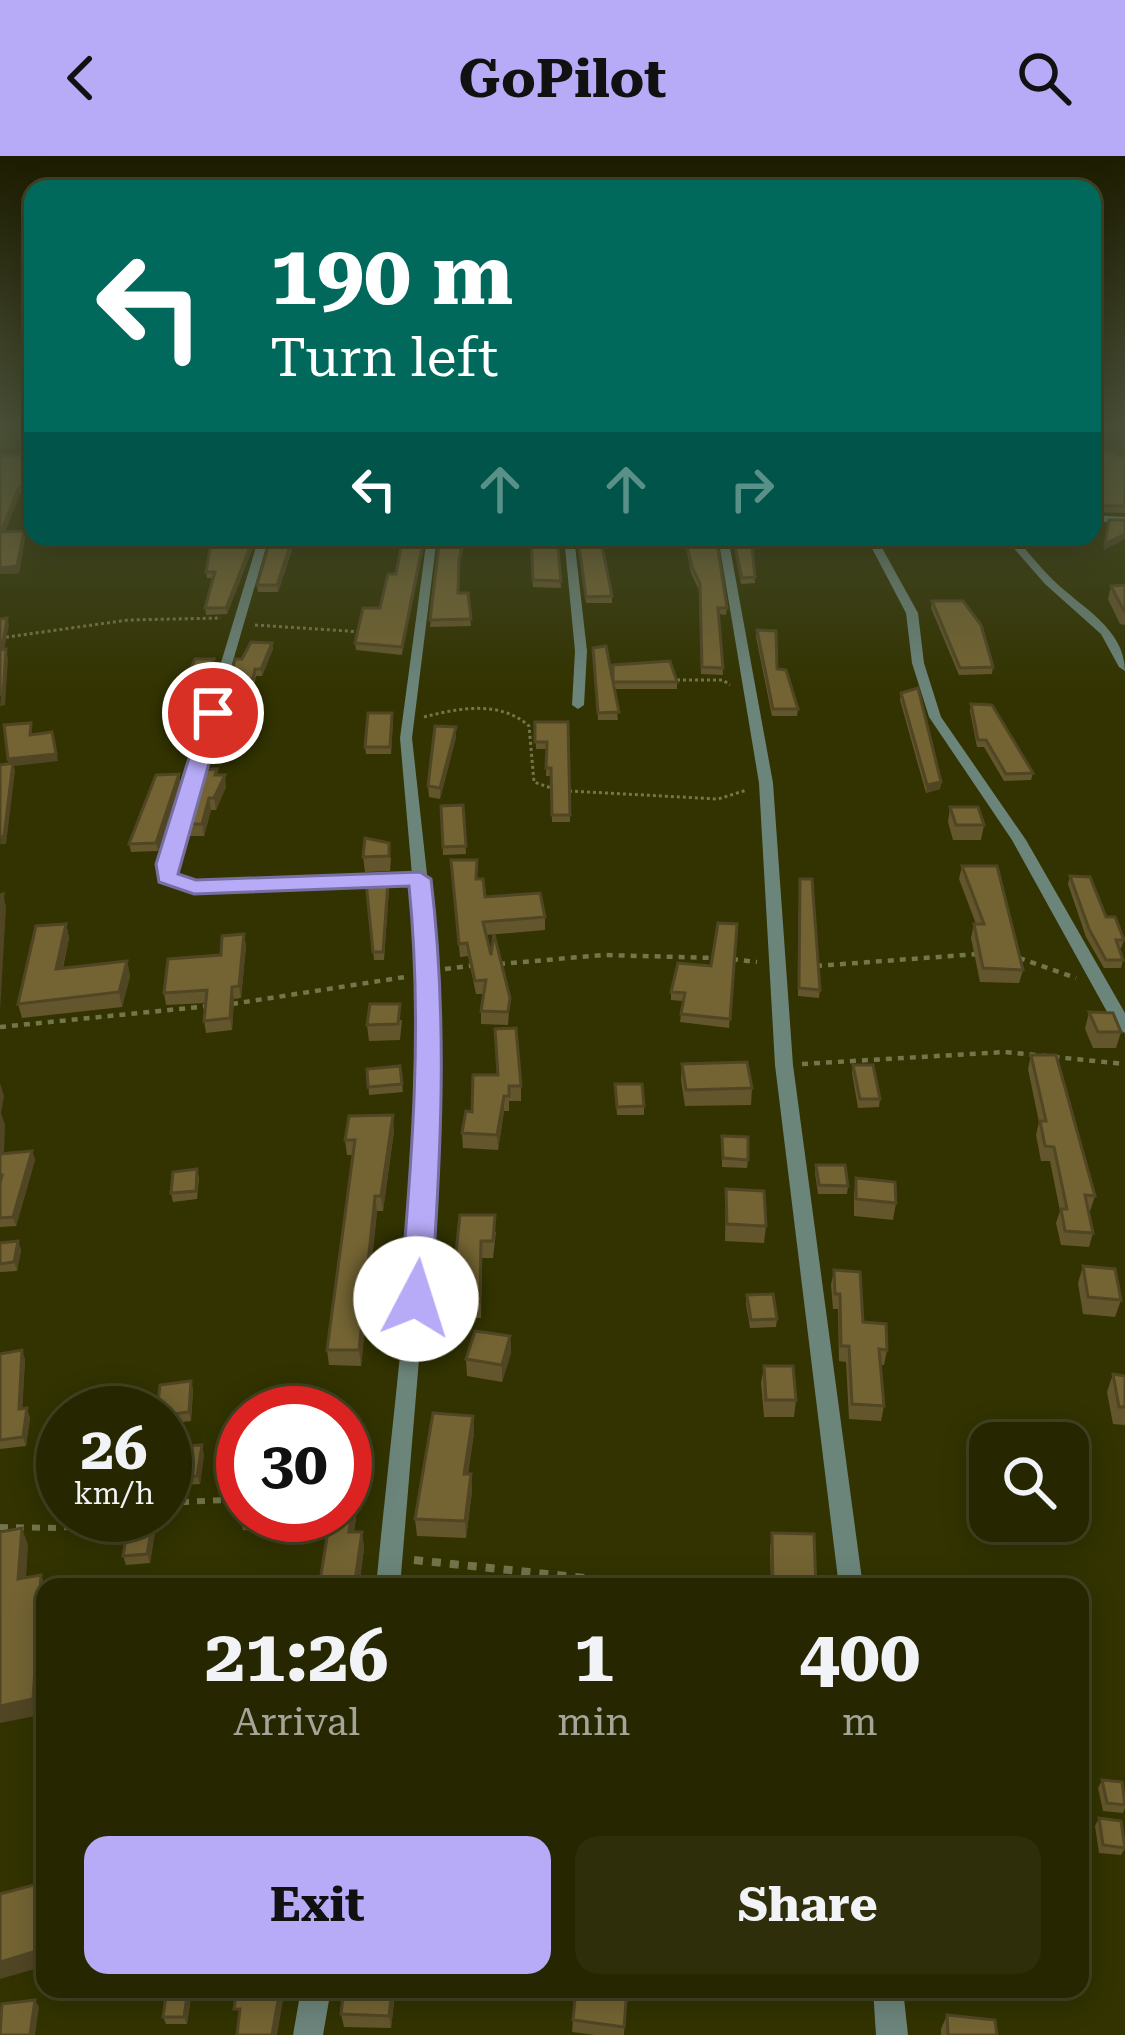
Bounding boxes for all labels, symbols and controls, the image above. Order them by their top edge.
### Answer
icon: back [48,45,114,111]
icon: search [1011,45,1077,111]
text: GoPilot [459,47,666,110]
text: 190 m [270,226,513,324]
icon: left [72,228,228,384]
text: Turn left [270,326,498,389]
icon: left [341,456,407,522]
icon: ahead [467,456,533,522]
icon: ahead [593,456,659,522]
icon: right [719,456,785,522]
pin [162,662,264,764]
icon: arrive [180,680,246,746]
position arrow [353,1236,479,1362]
speed limit sign: 30 [216,1386,372,1542]
text: 26 [80,1413,148,1484]
map controls [969,1422,1089,1542]
button: search [969,1422,1089,1542]
text: km/h [74,1476,154,1511]
text: 21:26 [205,1614,389,1699]
text: 1 [574,1614,614,1699]
text: 400 [799,1614,920,1699]
text: Arrival [233,1699,360,1745]
text: min [557,1699,631,1745]
text: m [842,1699,878,1745]
button: Exit [84,1836,551,1974]
button: Share [575,1836,1041,1974]

